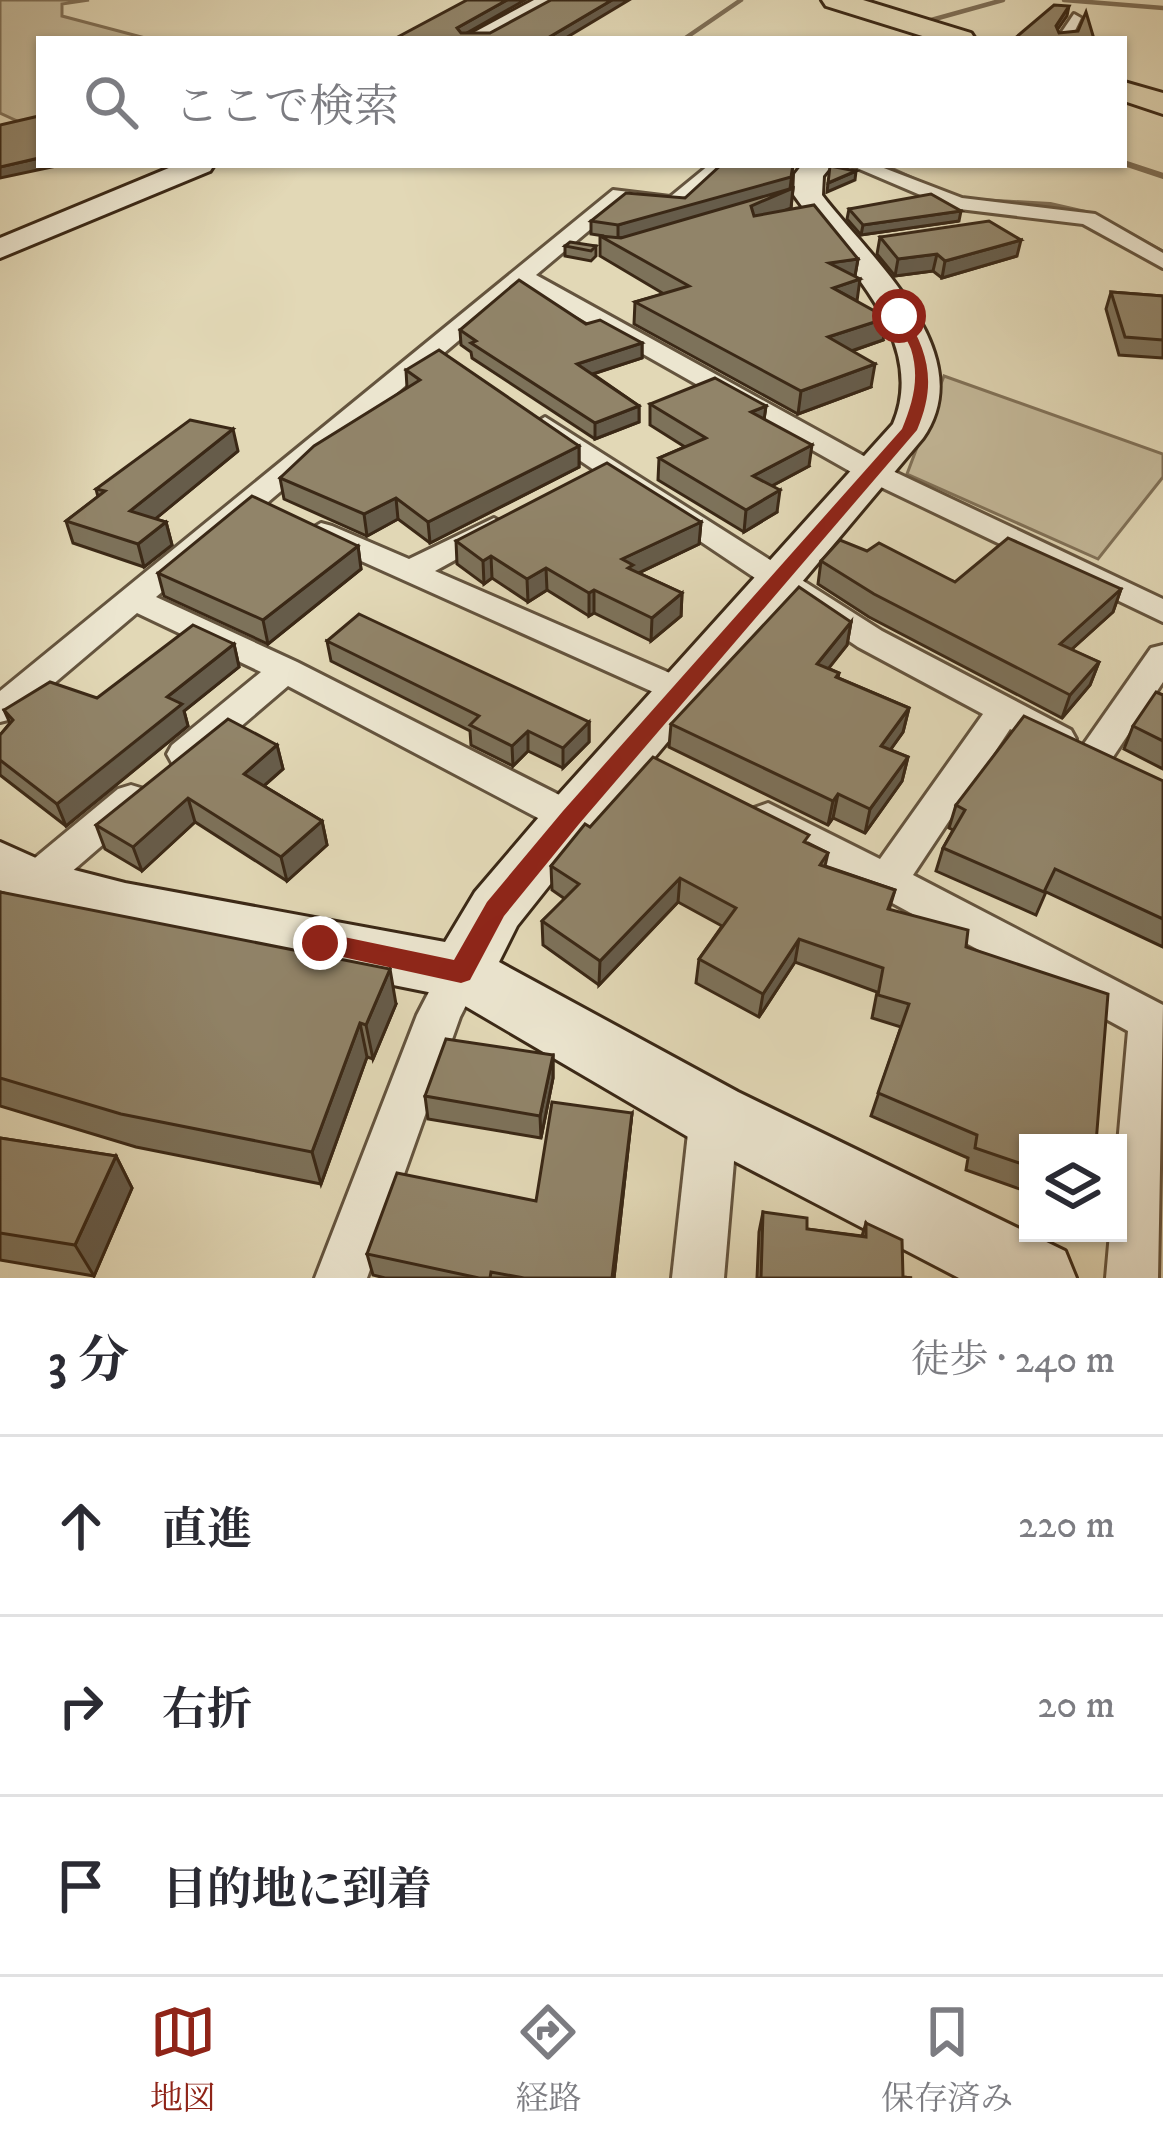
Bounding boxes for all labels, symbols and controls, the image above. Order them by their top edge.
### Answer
search box [36,36,1127,168]
icon: search [78,69,144,135]
text: ここで検索 [174,80,399,136]
route start [872,289,926,343]
route end [293,916,347,970]
map controls [1019,1134,1127,1242]
button: layers [1019,1134,1127,1242]
text: 3 分 [48,1330,129,1394]
text: 徒歩 · 240 m [911,1336,1115,1385]
icon: ahead [48,1493,114,1559]
text: 220 m [1018,1501,1115,1550]
text: 直進 [162,1503,252,1559]
icon: right [48,1673,114,1739]
text: 20 m [1037,1681,1115,1730]
text: 右折 [162,1683,252,1739]
icon: arrive [48,1853,114,1919]
text: 目的地に到着 [162,1863,432,1919]
tab: 地図 [150,1999,216,2120]
tab: 経路 [515,1999,581,2120]
tab: 保存済み [881,1999,1013,2120]

